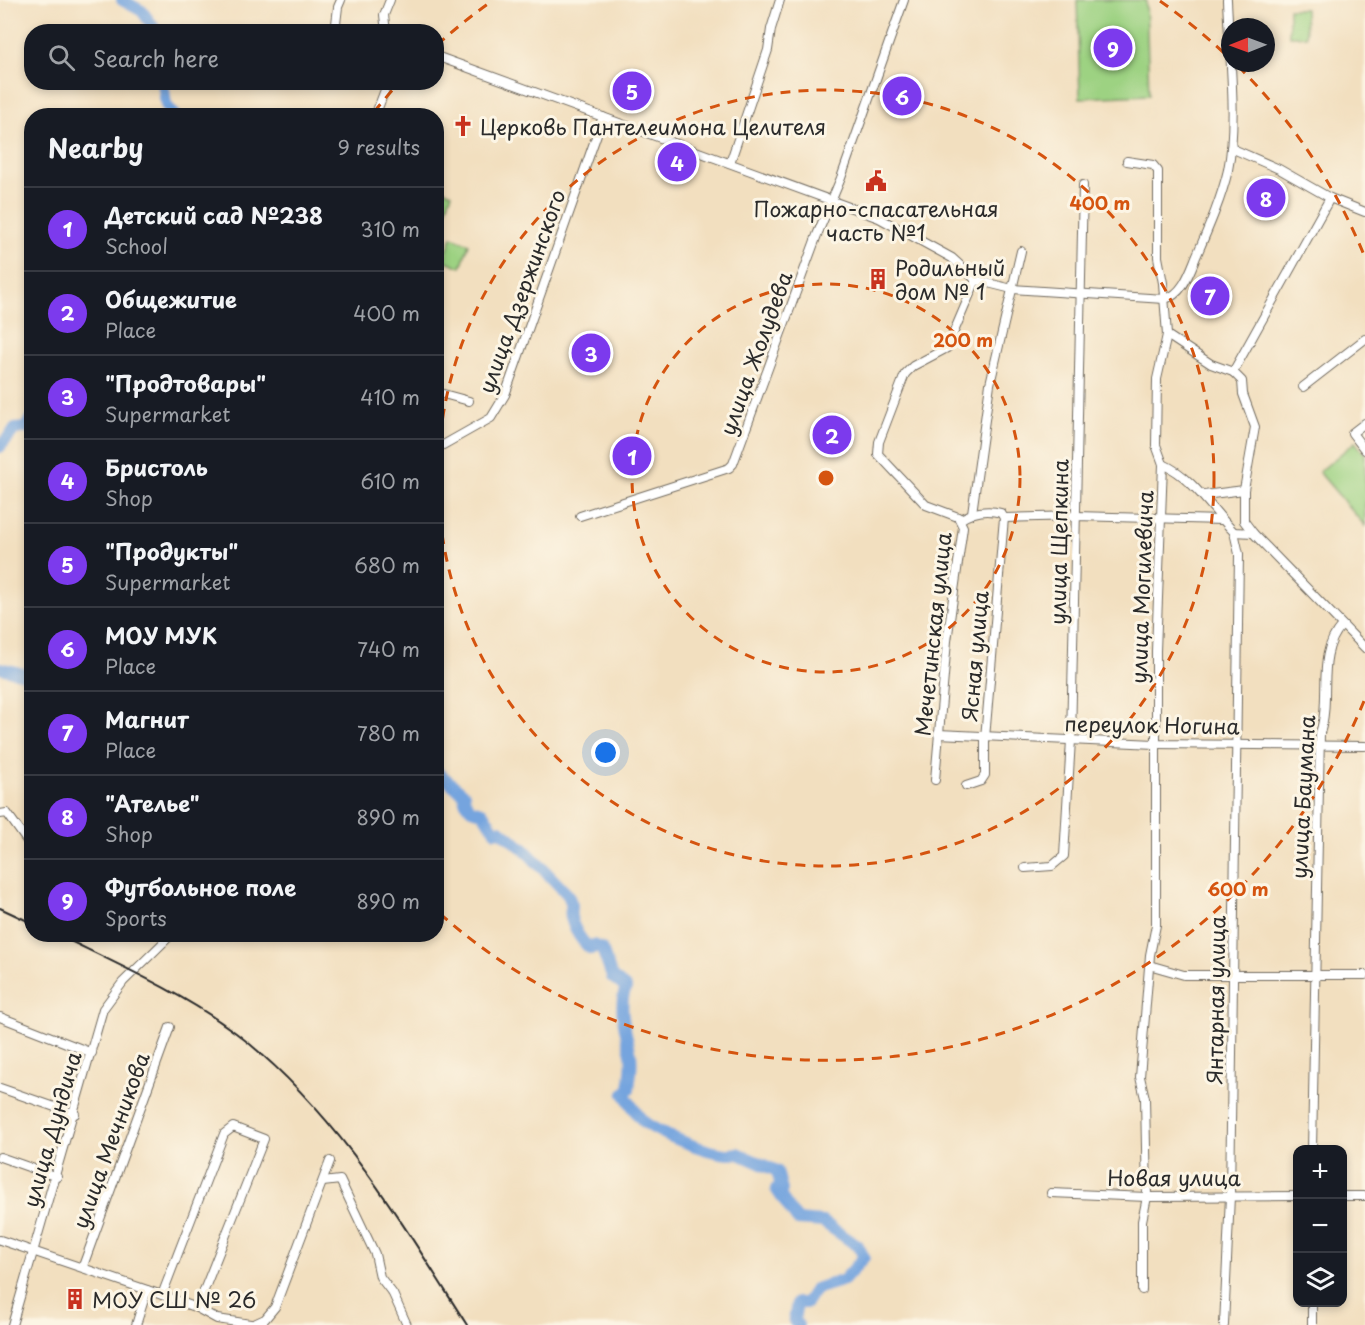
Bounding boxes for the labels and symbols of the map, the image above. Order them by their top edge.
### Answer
north arrow [1221,18,1275,72]
pin: 9 [1094,26,1132,70]
pin: 5 [612,68,652,113]
pin: 6 [882,74,922,118]
place label: Церковь Пантелеимона Целителя [480,110,826,142]
church icon: Церковь Пантелеимона Целителя [451,114,475,138]
pin: 4 [658,140,696,184]
public building icon: Пожарно-спасательная часть №1 [864,169,888,193]
pin: 8 [1246,176,1286,220]
street label: улица Дзержинского [469,185,573,397]
text: 400 m [1070,189,1130,216]
place label: Пожарно-спасательная часть №1 [753,192,999,248]
place label: Родильный дом № 1 [895,251,1005,307]
street label: улица Жолудева [710,267,800,439]
building icon: Родильный дом № 1 [866,267,890,291]
pin: 7 [1190,274,1230,318]
text: 200 m [933,326,993,353]
pin: 3 [572,330,610,376]
pin: 2 [812,412,852,458]
pin: 1 [612,434,652,478]
street label: улица Щепкина [1041,458,1075,625]
centre of rings [816,468,836,488]
street label: улица Могилевича [1122,489,1160,684]
street label: Мечетинская улица [905,530,959,737]
street label: Ясная улица [952,589,996,723]
street label: переулок Ногина [1064,706,1241,742]
street label: улица Баумана [1282,714,1322,880]
your location [591,738,620,767]
text: 600 m [1207,875,1269,902]
street label: Янтарная улица [1198,914,1232,1085]
street label: улица Дундича [13,1047,89,1211]
street label: улица Мечникова [63,1047,157,1233]
street label: Новая улица [1107,1161,1242,1193]
place label: МОУ СШ № 26 [92,1283,256,1315]
building icon: МОУ СШ № 26 [63,1287,87,1311]

